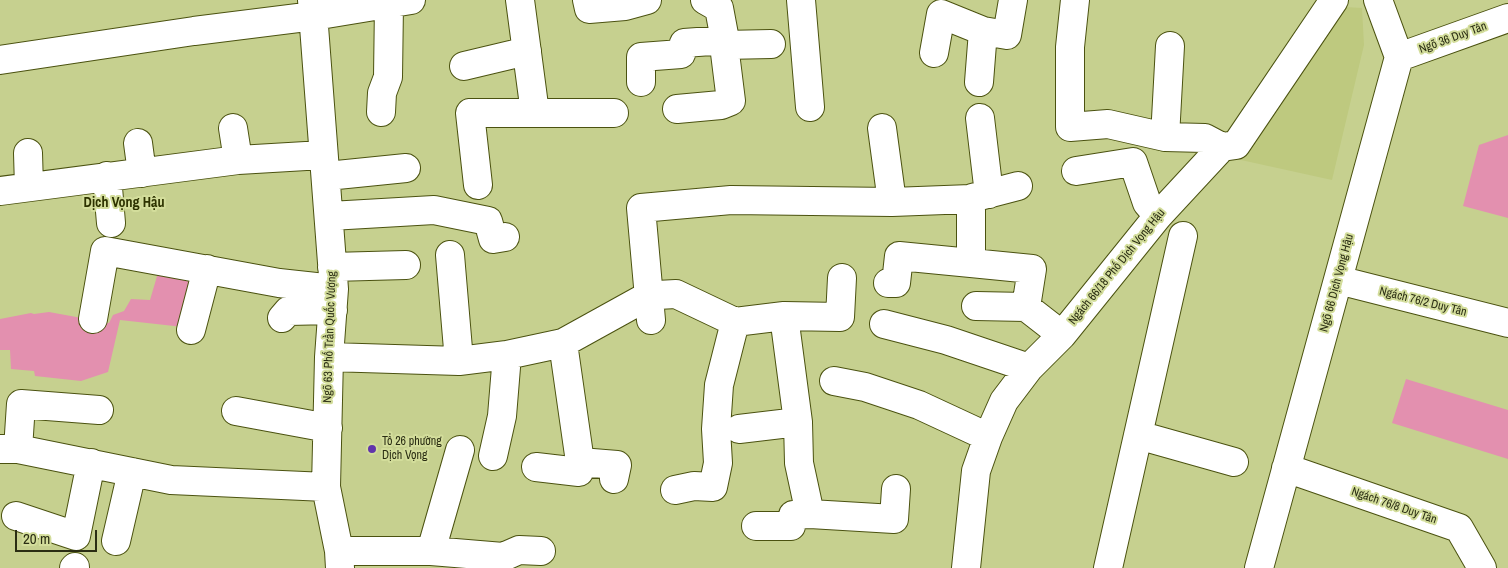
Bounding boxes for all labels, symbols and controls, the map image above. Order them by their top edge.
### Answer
street label: Ngõ 36 Duy Tân [1417,19,1489,57]
district label: Dịch Vọng Hậu [84,195,164,211]
street label: Ngách 66/18 Phố Dịch Vọng Hậu [1066,206,1168,328]
street label: Ngõ 66 Dịch Vọng Hậu [1317,233,1357,333]
street label: Ngõ 63 Phố Trần Quốc Vượng [321,271,339,403]
street label: Ngách 76/2 Duy Tân [1378,284,1468,320]
place label: Tổ 26 phường Dịch Vọng [382,435,442,463]
marker: Tổ 26 phường Dịch Vọng [366,443,378,455]
street label: Ngách 76/8 Duy Tân [1349,485,1439,527]
scale bar [18,520,100,552]
text: 20 m [23,528,50,549]

